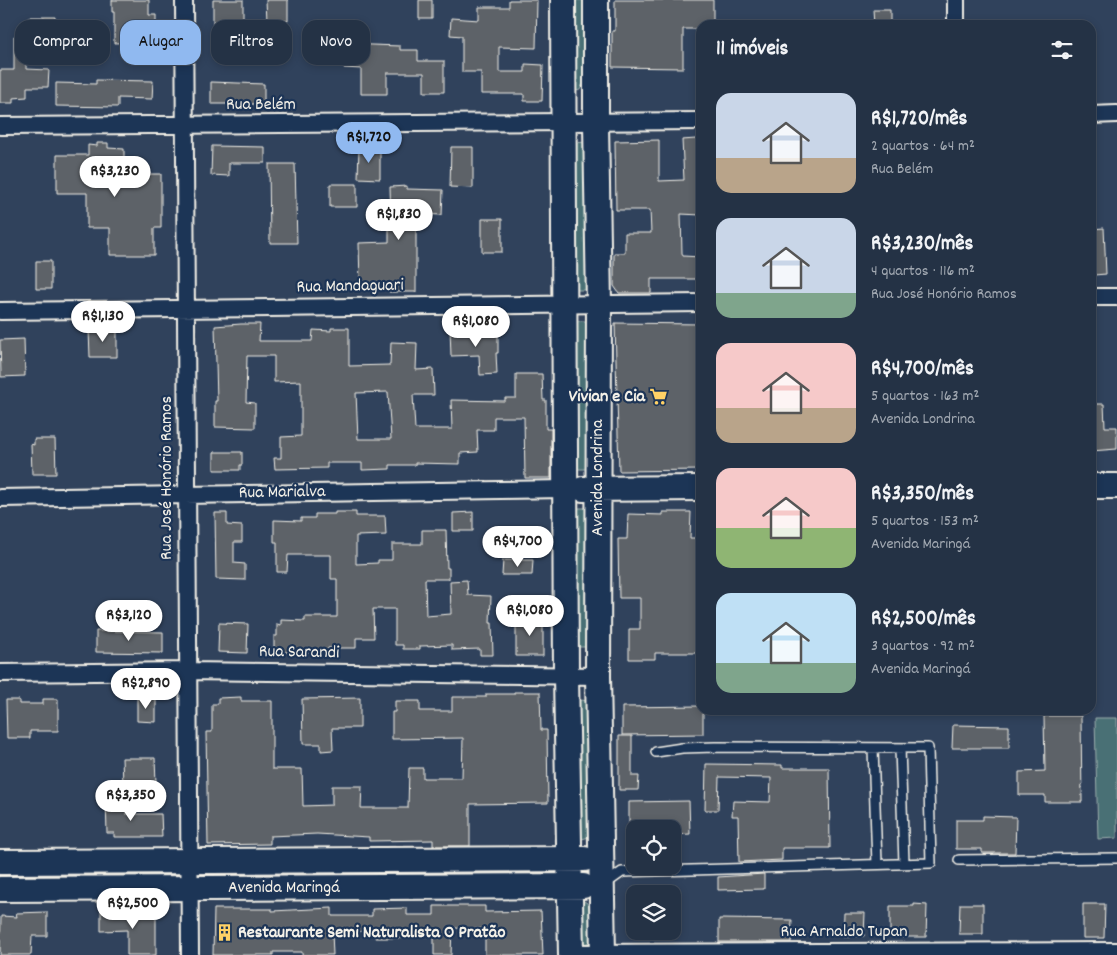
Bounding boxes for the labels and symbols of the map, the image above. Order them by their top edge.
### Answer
street label: Rua Belém [226,93,296,118]
pin: R$1,720 [323,121,415,164]
pin: R$3,230 [69,156,161,198]
pin: R$1,830 [353,198,445,241]
street label: Rua Mandaguari [296,274,404,300]
pin: R$1,130 [57,300,149,343]
pin: R$1,080 [430,306,522,348]
place label: Vivian e Cia [569,385,646,410]
supermarket icon: Vivian e Cia [649,387,669,407]
street label: Rua José Honório Ramos [155,396,180,560]
street label: Avenida Londrina [586,419,611,536]
street label: Rua Marialva [238,480,326,506]
pin: R$4,700 [472,526,564,568]
pin: R$1,080 [484,594,576,637]
pin: R$3,120 [83,600,175,642]
street label: Rua Sarandi [258,640,340,666]
pin: R$2,890 [100,668,192,710]
pin: R$3,350 [85,780,177,822]
street label: Avenida Maringá [228,876,340,901]
pin: R$2,500 [87,888,179,930]
street label: Rua Arnaldo Tupan [780,920,908,945]
place label: Restaurante Semi Naturalista O Pratão [238,921,505,946]
building icon: Restaurante Semi Naturalista O Pratão [214,923,234,943]

